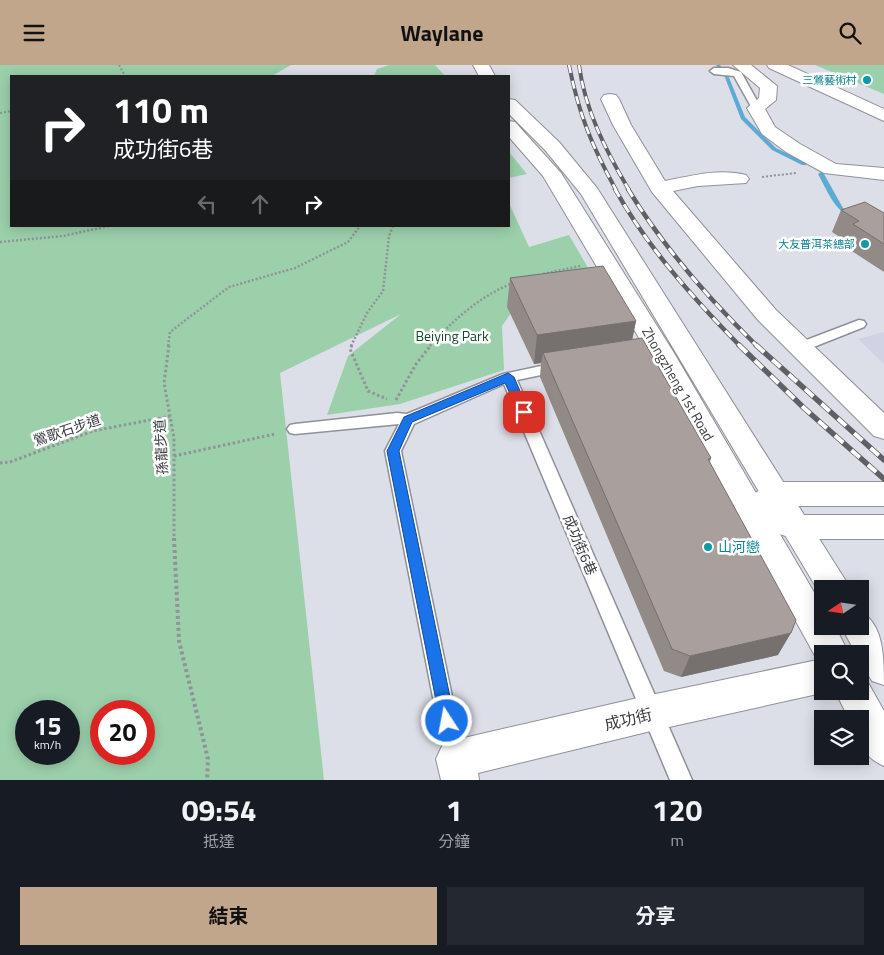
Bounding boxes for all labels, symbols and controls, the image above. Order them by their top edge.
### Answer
text: Waylane [401,16,483,50]
icon: menu [20,19,48,47]
icon: search [836,19,864,47]
place label: 三鶯藝術村 [802,72,857,88]
marker: 三鶯藝術村 [861,74,873,86]
text: 110 m [113,83,209,137]
icon: right [30,95,95,160]
text: 成功街6巷 [113,132,213,166]
icon: left [193,190,221,218]
icon: ahead [246,190,274,218]
icon: right [299,190,327,218]
place label: 大友普洱茶總部 [778,236,855,252]
marker: 大友普洱茶總部 [859,238,871,250]
street label: Zhongzheng 1st Road [637,323,720,445]
park label: Beiying Park [415,325,489,346]
pin [503,391,545,433]
icon: arrive [510,398,538,426]
street label: 鶯歌石步道 [30,408,103,451]
street label: 孫龍步道 [149,419,172,476]
street label: 成功街6巷 [558,511,603,578]
place label: 山河戀 [718,536,760,557]
marker: 山河戀 [702,541,714,553]
north arrow [814,580,869,635]
map controls [814,580,869,765]
button: search [814,645,869,700]
position arrow [420,694,472,746]
speed limit sign: 20 [90,700,155,765]
street label: 成功街 [602,702,654,736]
text: 15 [33,707,62,745]
button: layers [814,710,869,765]
text: km/h [34,735,61,754]
text: 09:54 [182,787,257,833]
text: 1 [446,787,463,833]
text: 120 [652,787,702,833]
text: m [670,828,684,852]
text: 抵達 [203,829,235,853]
text: 分鐘 [438,829,470,853]
button: 結束 [20,887,437,945]
button: 分享 [447,887,864,945]

